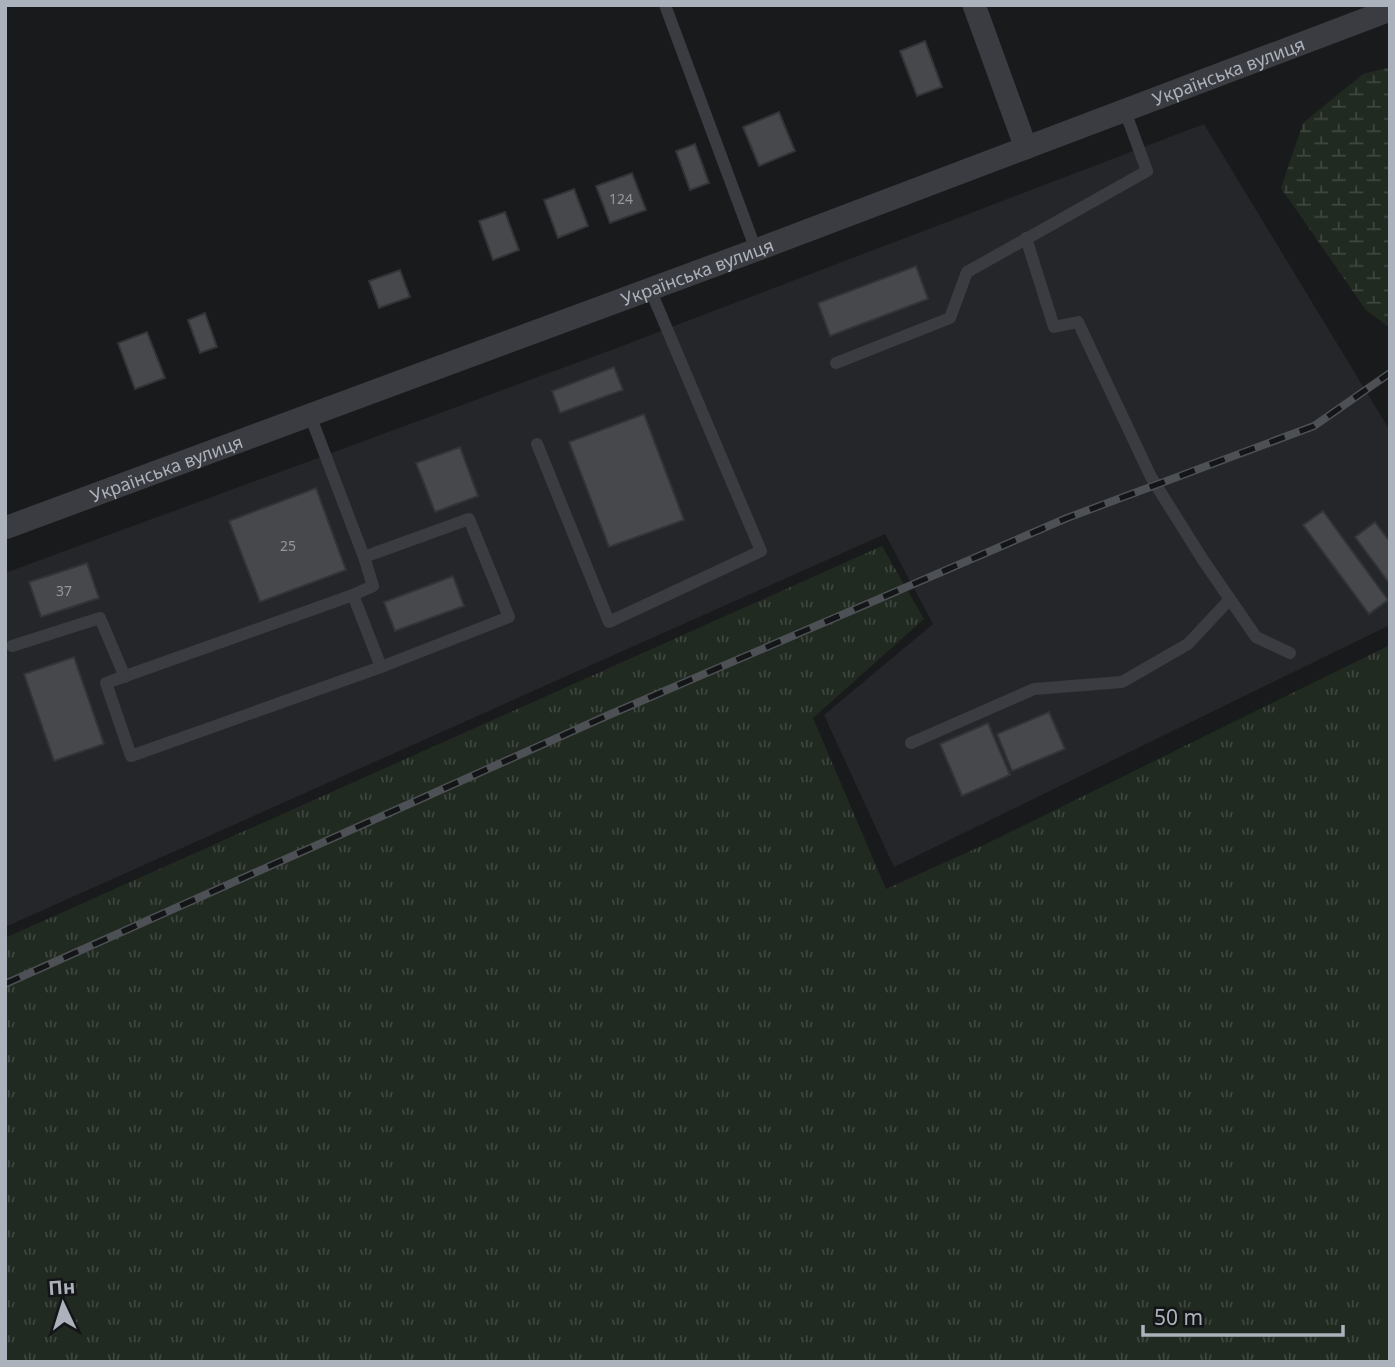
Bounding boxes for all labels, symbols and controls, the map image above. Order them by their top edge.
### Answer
street label: Українська вулиця [1149,31,1308,111]
house number: 124 [609,189,633,208]
street label: Українська вулиця [617,232,777,311]
street label: Українська вулиця [87,429,246,508]
house number: 25 [280,536,296,555]
house number: 37 [56,581,72,600]
north arrow [28,1269,98,1339]
text: Пн [47,1273,76,1301]
scale bar [1143,1294,1342,1338]
text: 50 m [1154,1303,1203,1331]

